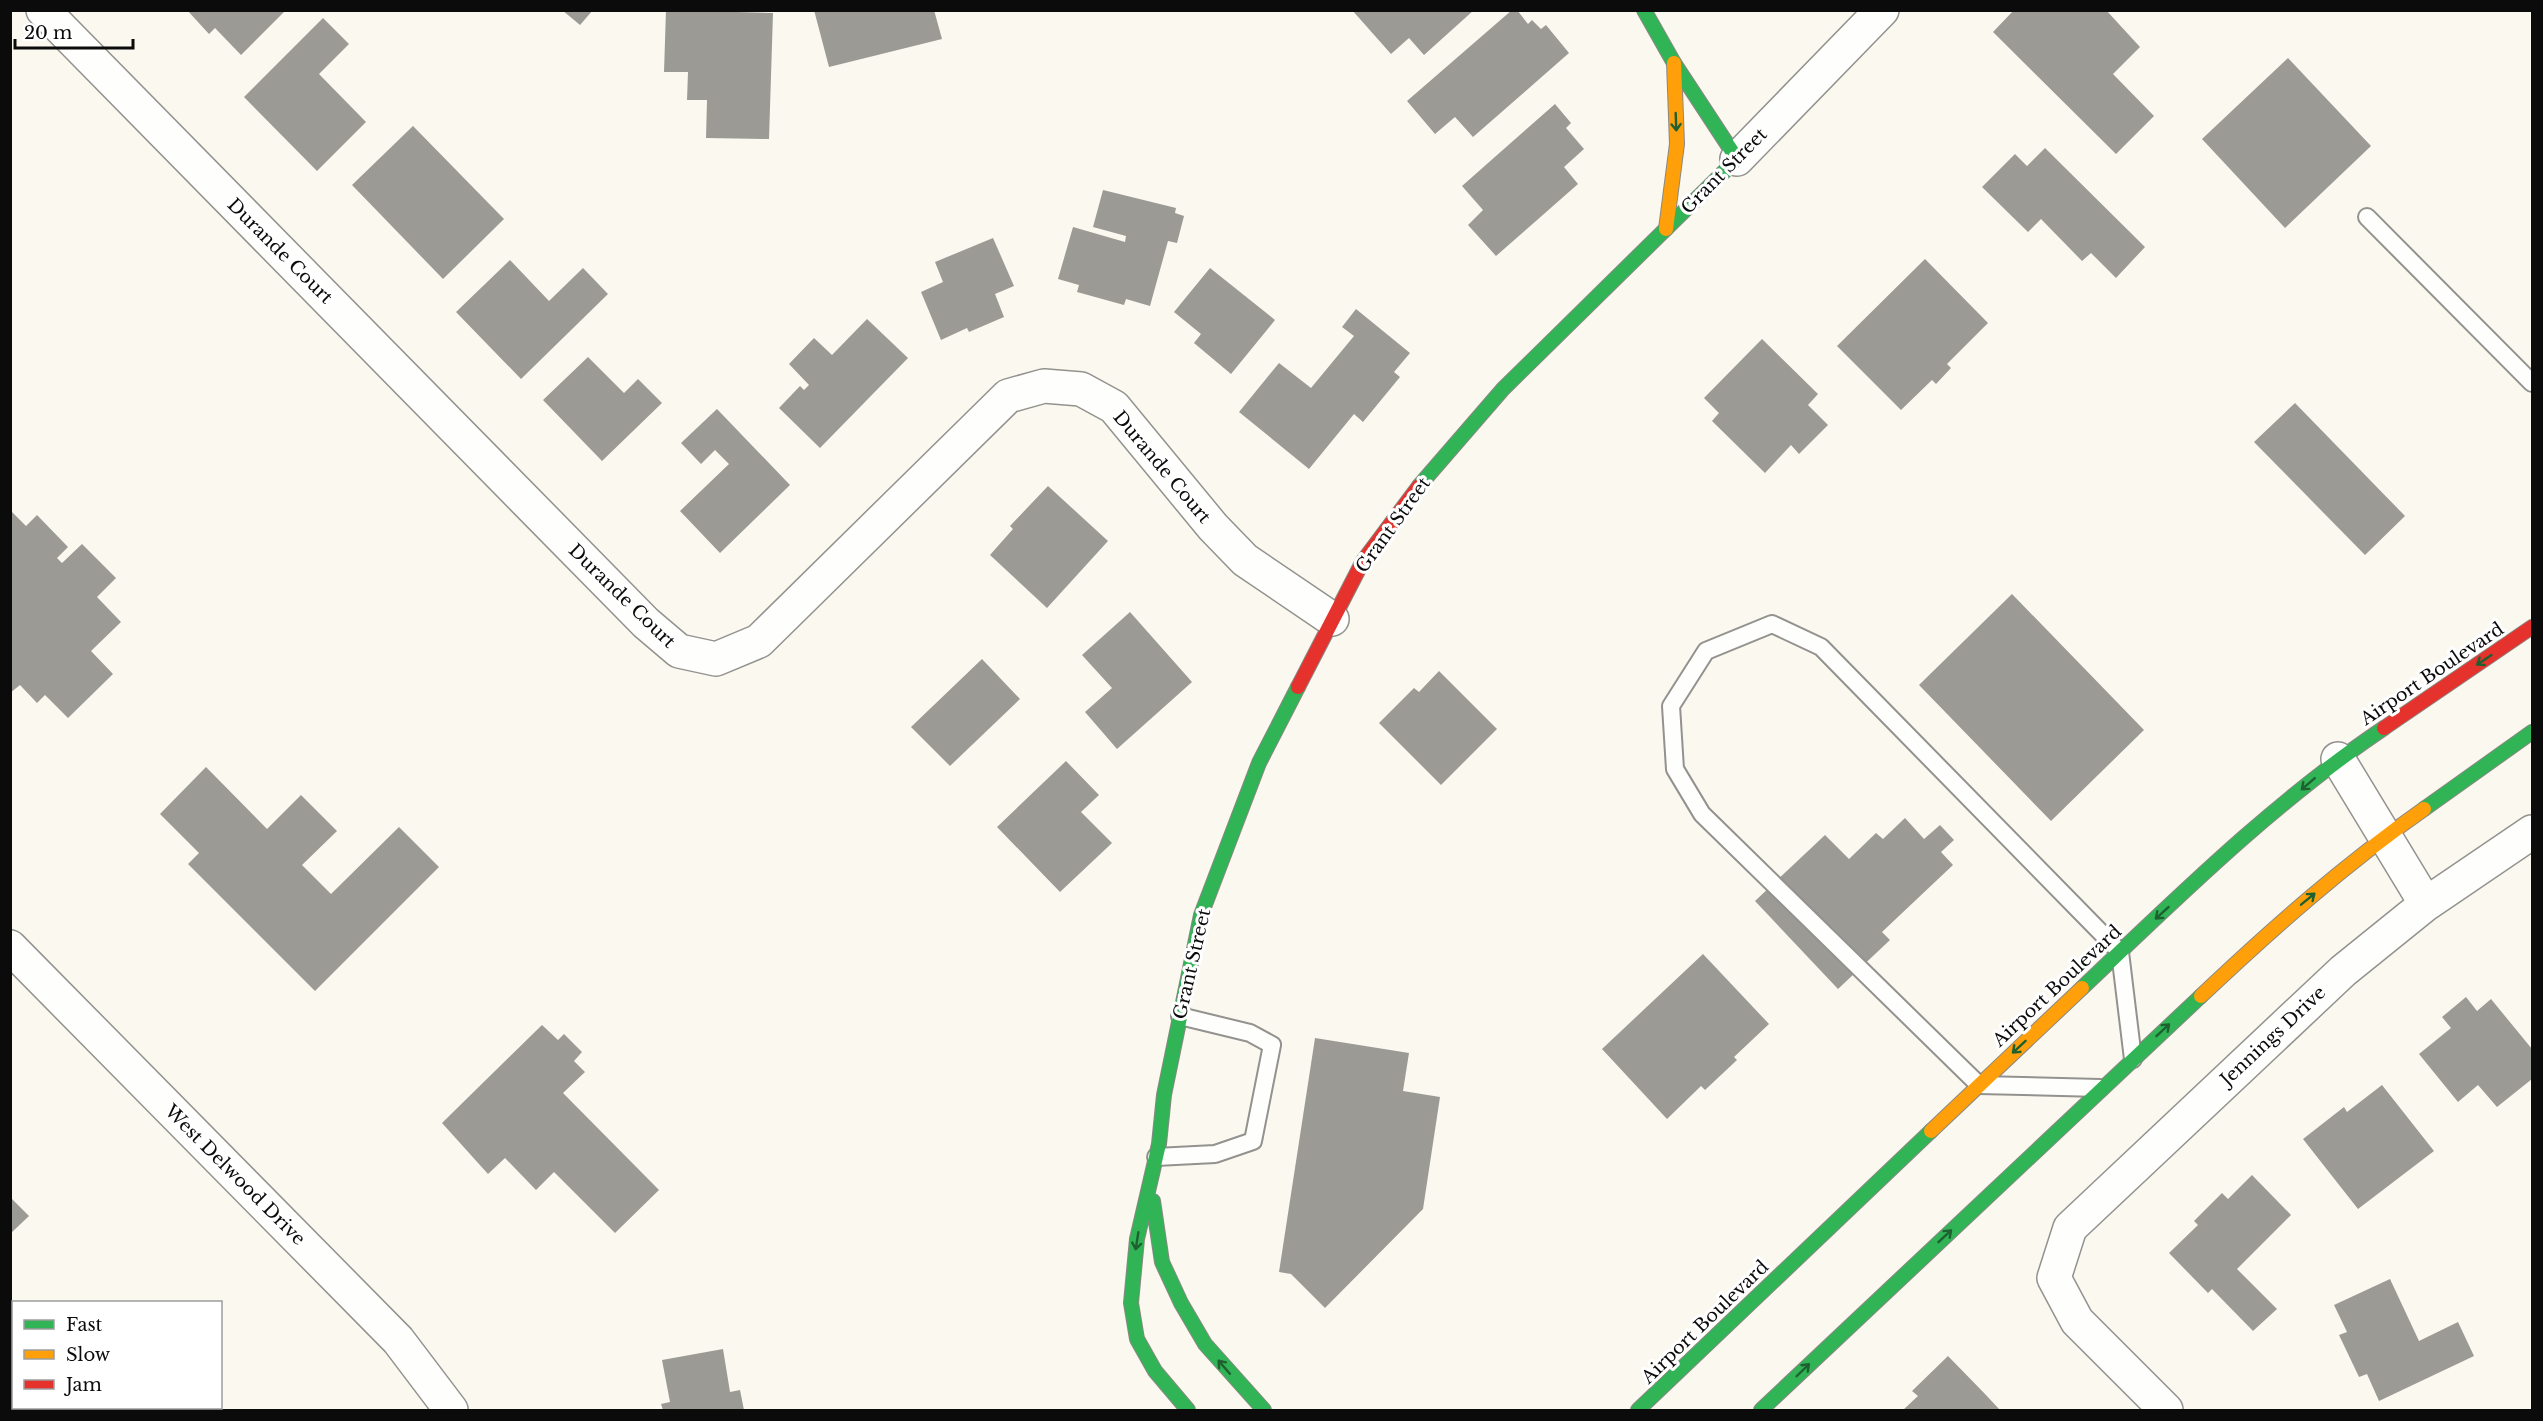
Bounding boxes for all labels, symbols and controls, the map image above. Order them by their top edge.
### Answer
scale bar [15,12,134,50]
text: 20 m [24,22,72,44]
one-way arrow [1670,111,1682,131]
street label: Grant Street [1676,123,1772,219]
street label: Durande Court [223,194,337,308]
street label: Durande Court [1109,406,1216,528]
street label: Grant Street [1351,473,1435,577]
street label: Durande Court [564,539,680,653]
street label: Airport Boulevard [2355,618,2508,731]
one-way arrow [2477,654,2493,666]
one-way arrow [2301,777,2316,791]
one-way arrow [2299,893,2315,906]
street label: Grant Street [1169,906,1215,1021]
one-way arrow [2155,906,2170,920]
street label: Airport Boulevard [1987,921,2126,1052]
street label: Jennings Drive [2214,982,2330,1092]
one-way arrow [2156,1023,2171,1038]
one-way arrow [2012,1039,2027,1054]
street label: West Delwood Drive [159,1099,310,1250]
one-way arrow [1937,1229,1952,1243]
one-way arrow [1132,1231,1143,1251]
street label: Airport Boulevard [1636,1256,1773,1389]
legend [12,1301,222,1409]
text: Fast [66,1314,103,1336]
text: Slow [66,1344,111,1366]
one-way arrow [1218,1359,1231,1375]
one-way arrow [1796,1363,1811,1377]
text: Jam [64,1374,102,1396]

